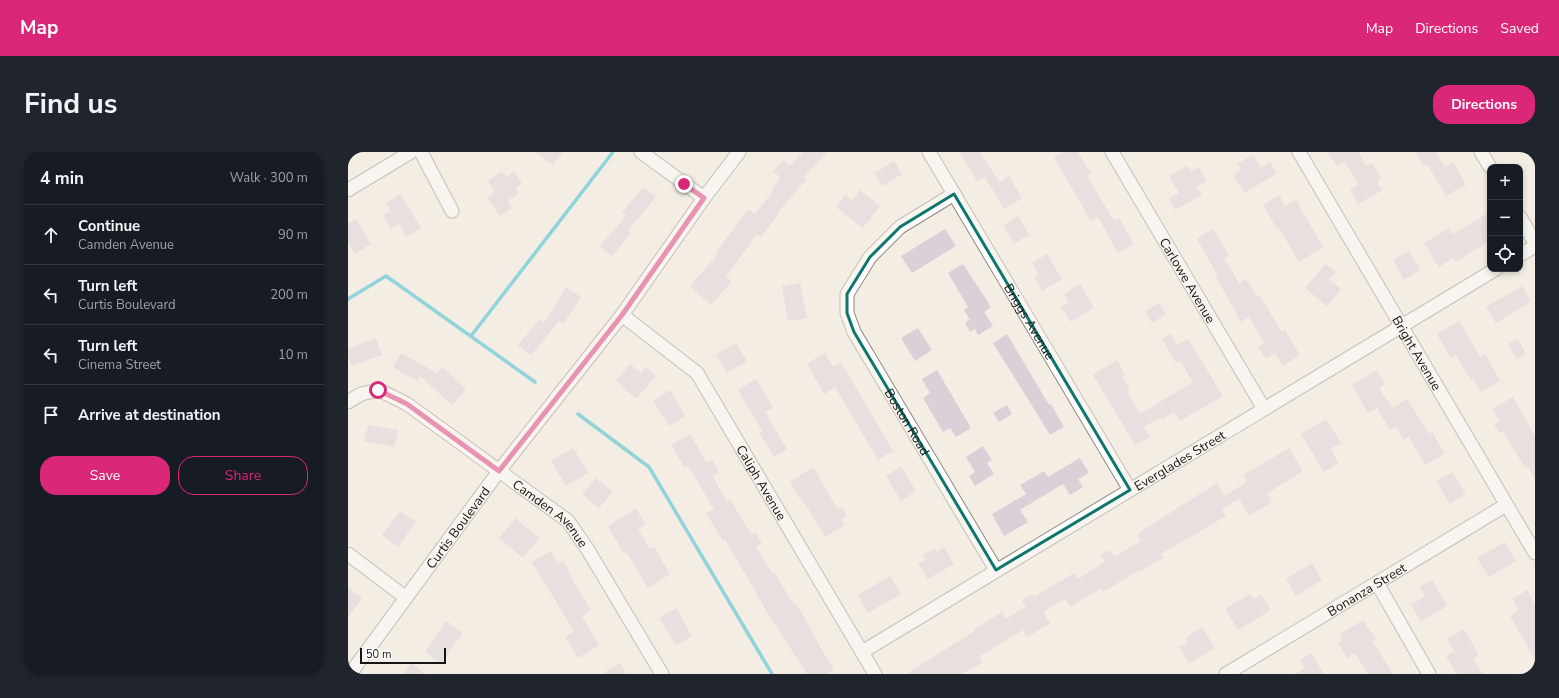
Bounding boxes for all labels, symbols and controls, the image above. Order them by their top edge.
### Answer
text: Map [20,15,58,41]
text: Map [1366,19,1393,38]
text: Directions [1415,19,1478,38]
text: Saved [1500,19,1539,38]
text: Find us [24,85,118,123]
button: Directions [1433,85,1535,124]
map controls [1487,164,1523,272]
button: + [1487,164,1523,200]
text: 4 min [40,167,84,190]
text: Walk · 300 m [230,169,308,187]
route end [675,175,693,193]
button: − [1487,200,1523,236]
text: Continue [78,216,140,236]
icon: ahead [40,224,62,246]
text: 90 m [278,226,308,244]
street label: Carlowe Avenue [1155,235,1219,327]
text: Camden Avenue [78,236,174,254]
button: locate [1487,236,1523,272]
text: Turn left [78,276,137,296]
street label: Briggs Avenue [999,280,1058,363]
icon: left [40,284,62,306]
text: 200 m [270,286,308,304]
text: Curtis Boulevard [78,296,176,314]
street label: Bright Avenue [1387,313,1445,394]
text: Turn left [78,336,137,356]
icon: left [40,344,62,366]
text: 10 m [278,346,308,364]
text: Cinema Street [78,356,161,374]
route start [369,381,387,399]
street label: Boston Road [880,385,934,459]
icon: arrive [40,404,62,426]
text: Arrive at destination [78,405,221,425]
street label: Everglades Street [1131,426,1229,496]
street label: Caliph Avenue [732,442,790,524]
button: Save [40,456,170,495]
button: Share [178,456,308,495]
street label: Camden Avenue [509,476,592,551]
street label: Curtis Boulevard [422,483,495,573]
street label: Bonanza Street [1324,559,1410,621]
scale bar [360,646,446,665]
text: 50 m [366,647,391,662]

